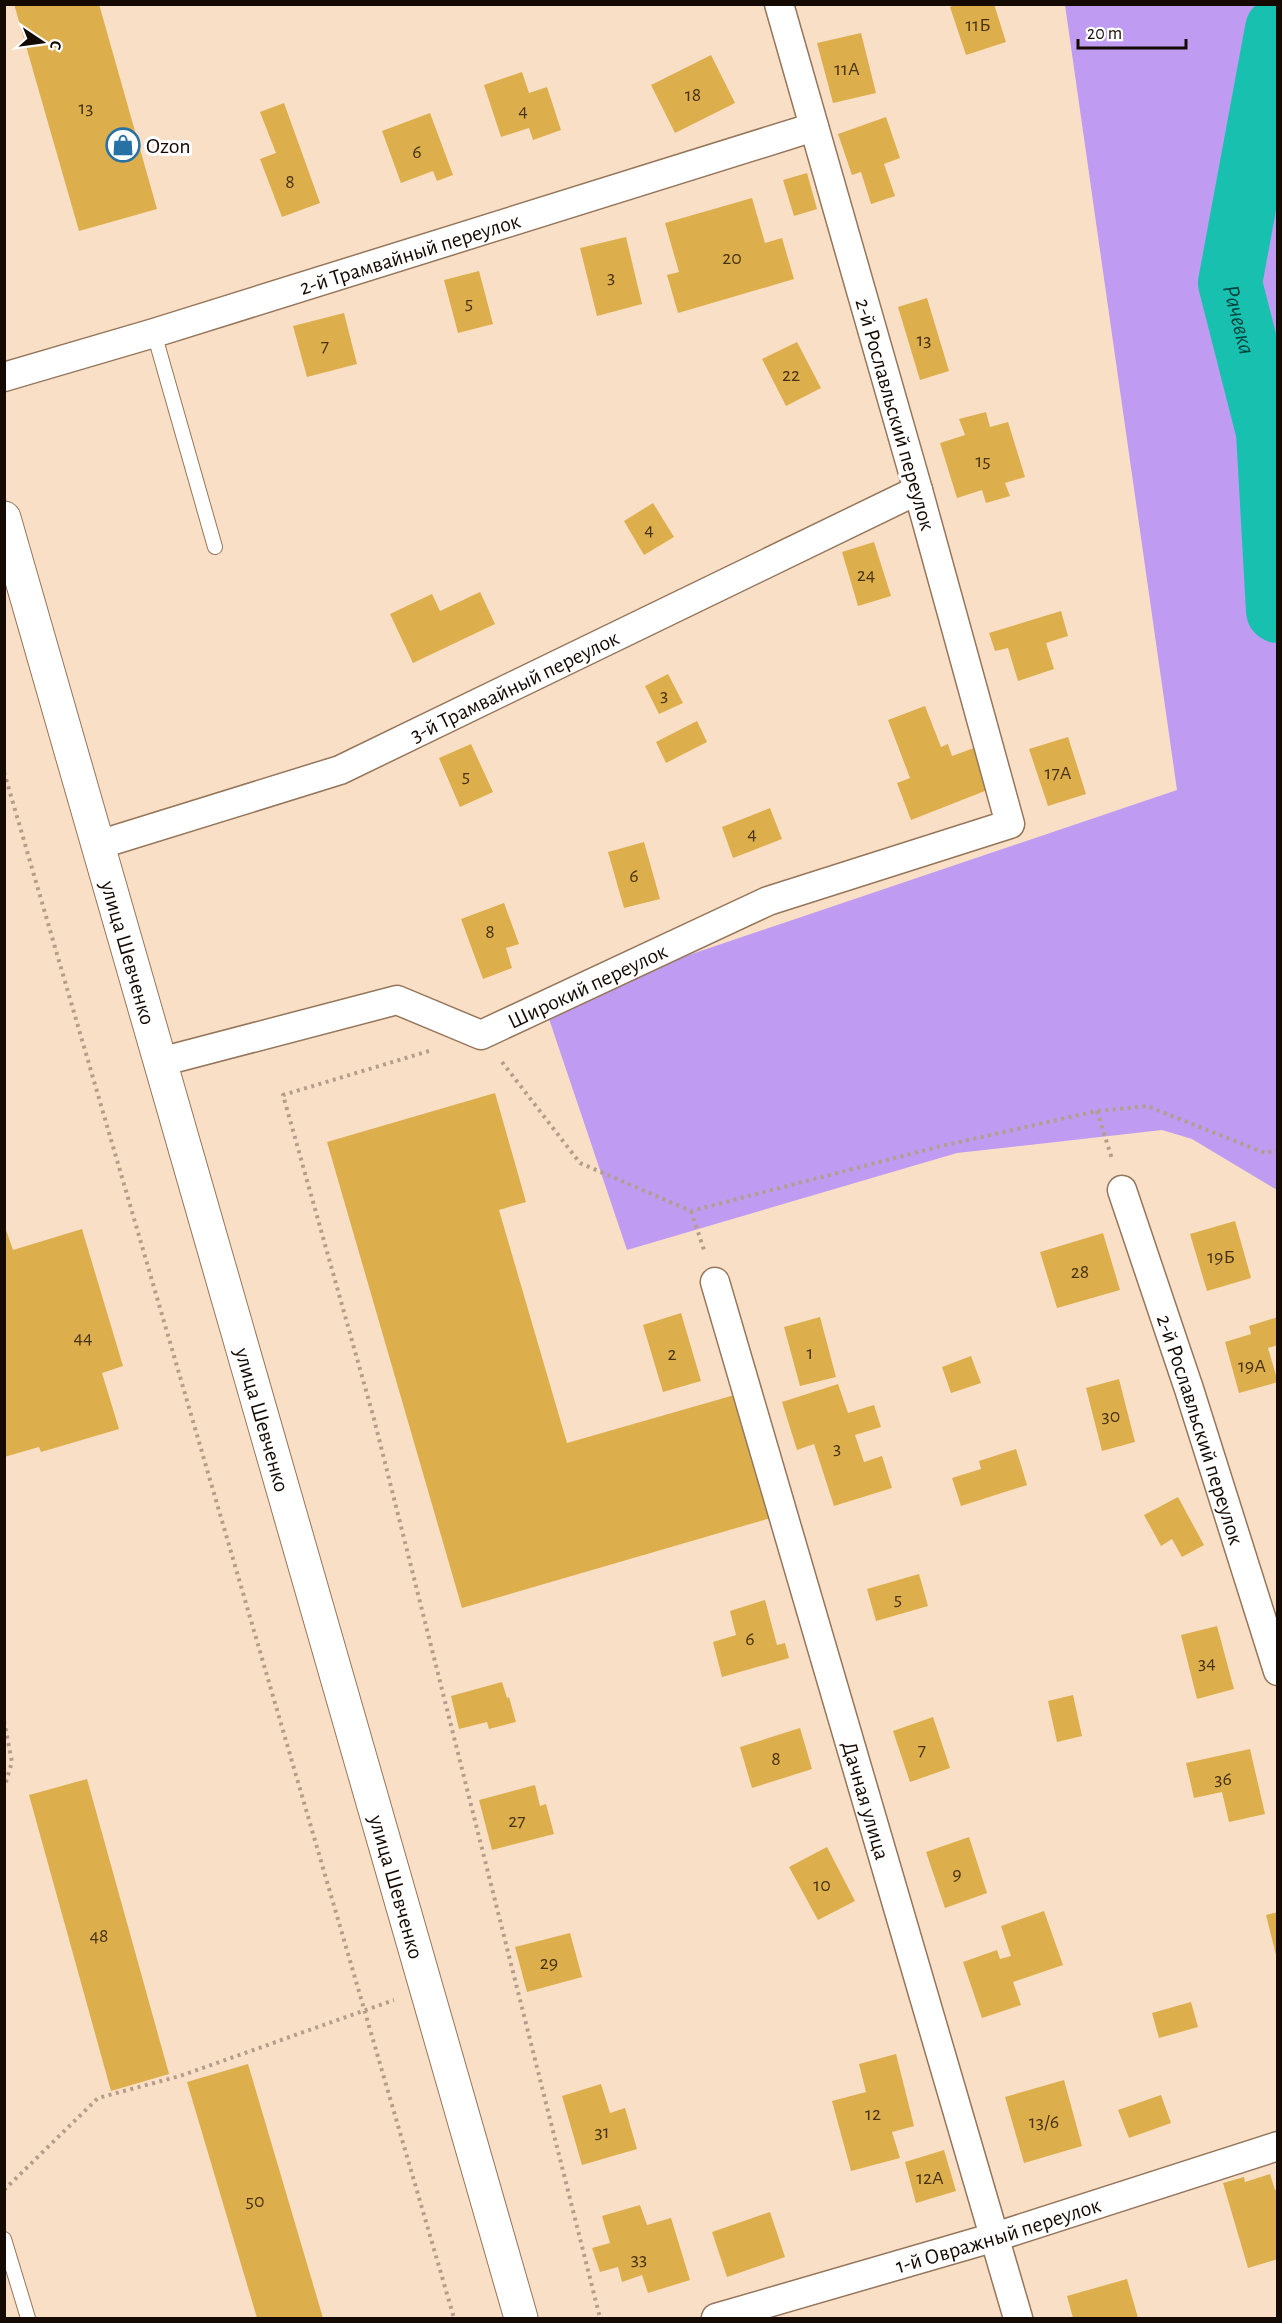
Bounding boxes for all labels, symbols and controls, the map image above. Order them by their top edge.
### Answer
north arrow [12,12,72,72]
scale bar [1078,12,1186,50]
house number: 11Б [965,15,991,35]
text: 20 m [1087,25,1122,43]
text: С [47,39,64,51]
house number: 11А [834,59,860,79]
house number: 18 [685,85,701,105]
house number: 13 [78,98,94,118]
house number: 4 [518,101,528,121]
shop icon: Ozon [105,127,141,163]
place label: Ozon [146,135,191,157]
house number: 6 [412,142,422,162]
house number: 8 [285,172,295,192]
street label: 2-й Трамвайный переулок [297,209,523,299]
house number: 20 [722,248,742,268]
house number: 3 [607,267,615,287]
water label: Рачевка [1218,282,1259,357]
house number: 5 [465,293,473,313]
street label: 2-й Рославльский переулок [851,296,939,533]
house number: 13 [916,330,932,350]
house number: 7 [321,336,329,356]
house number: 22 [782,365,800,385]
house number: 15 [975,451,991,471]
house number: 4 [644,520,654,540]
house number: 24 [857,565,875,585]
street label: 3-й Трамвайный переулок [407,627,622,746]
house number: 3 [660,685,668,705]
house number: 17А [1045,763,1072,783]
house number: 5 [462,766,470,786]
house number: 4 [747,824,757,844]
house number: 6 [629,866,639,886]
street label: улица Шевченко [96,877,159,1027]
house number: 8 [485,922,495,942]
street label: Широкий переулок [504,940,671,1033]
house number: 19Б [1207,1247,1235,1267]
house number: 28 [1071,1262,1089,1282]
street label: 2-й Рославльский переулок [1153,1312,1247,1547]
house number: 44 [73,1328,93,1348]
house number: 1 [807,1343,813,1363]
street label: улица Шевченко [231,1344,293,1494]
house number: 2 [667,1344,677,1364]
house number: 19А [1238,1356,1266,1376]
house number: 30 [1102,1406,1120,1426]
house number: 3 [833,1438,841,1458]
house number: 5 [894,1589,902,1609]
house number: 6 [745,1629,755,1649]
house number: 34 [1198,1653,1216,1673]
street label: Дачная улица [838,1739,893,1862]
house number: 7 [918,1740,926,1760]
house number: 8 [771,1749,781,1769]
house number: 36 [1214,1769,1232,1789]
street label: улица Шевченко [365,1811,427,1961]
house number: 27 [508,1811,526,1831]
house number: 9 [952,1864,962,1884]
house number: 10 [813,1875,831,1895]
house number: 48 [89,1926,109,1946]
house number: 29 [540,1953,558,1973]
house number: 12 [865,2104,881,2124]
house number: 13/6 [1029,2112,1059,2132]
house number: 31 [594,2122,610,2142]
house number: 12А [916,2168,944,2188]
house number: 50 [246,2191,264,2211]
street label: 1-й Овражный переулок [893,2194,1103,2277]
house number: 33 [631,2249,647,2269]

